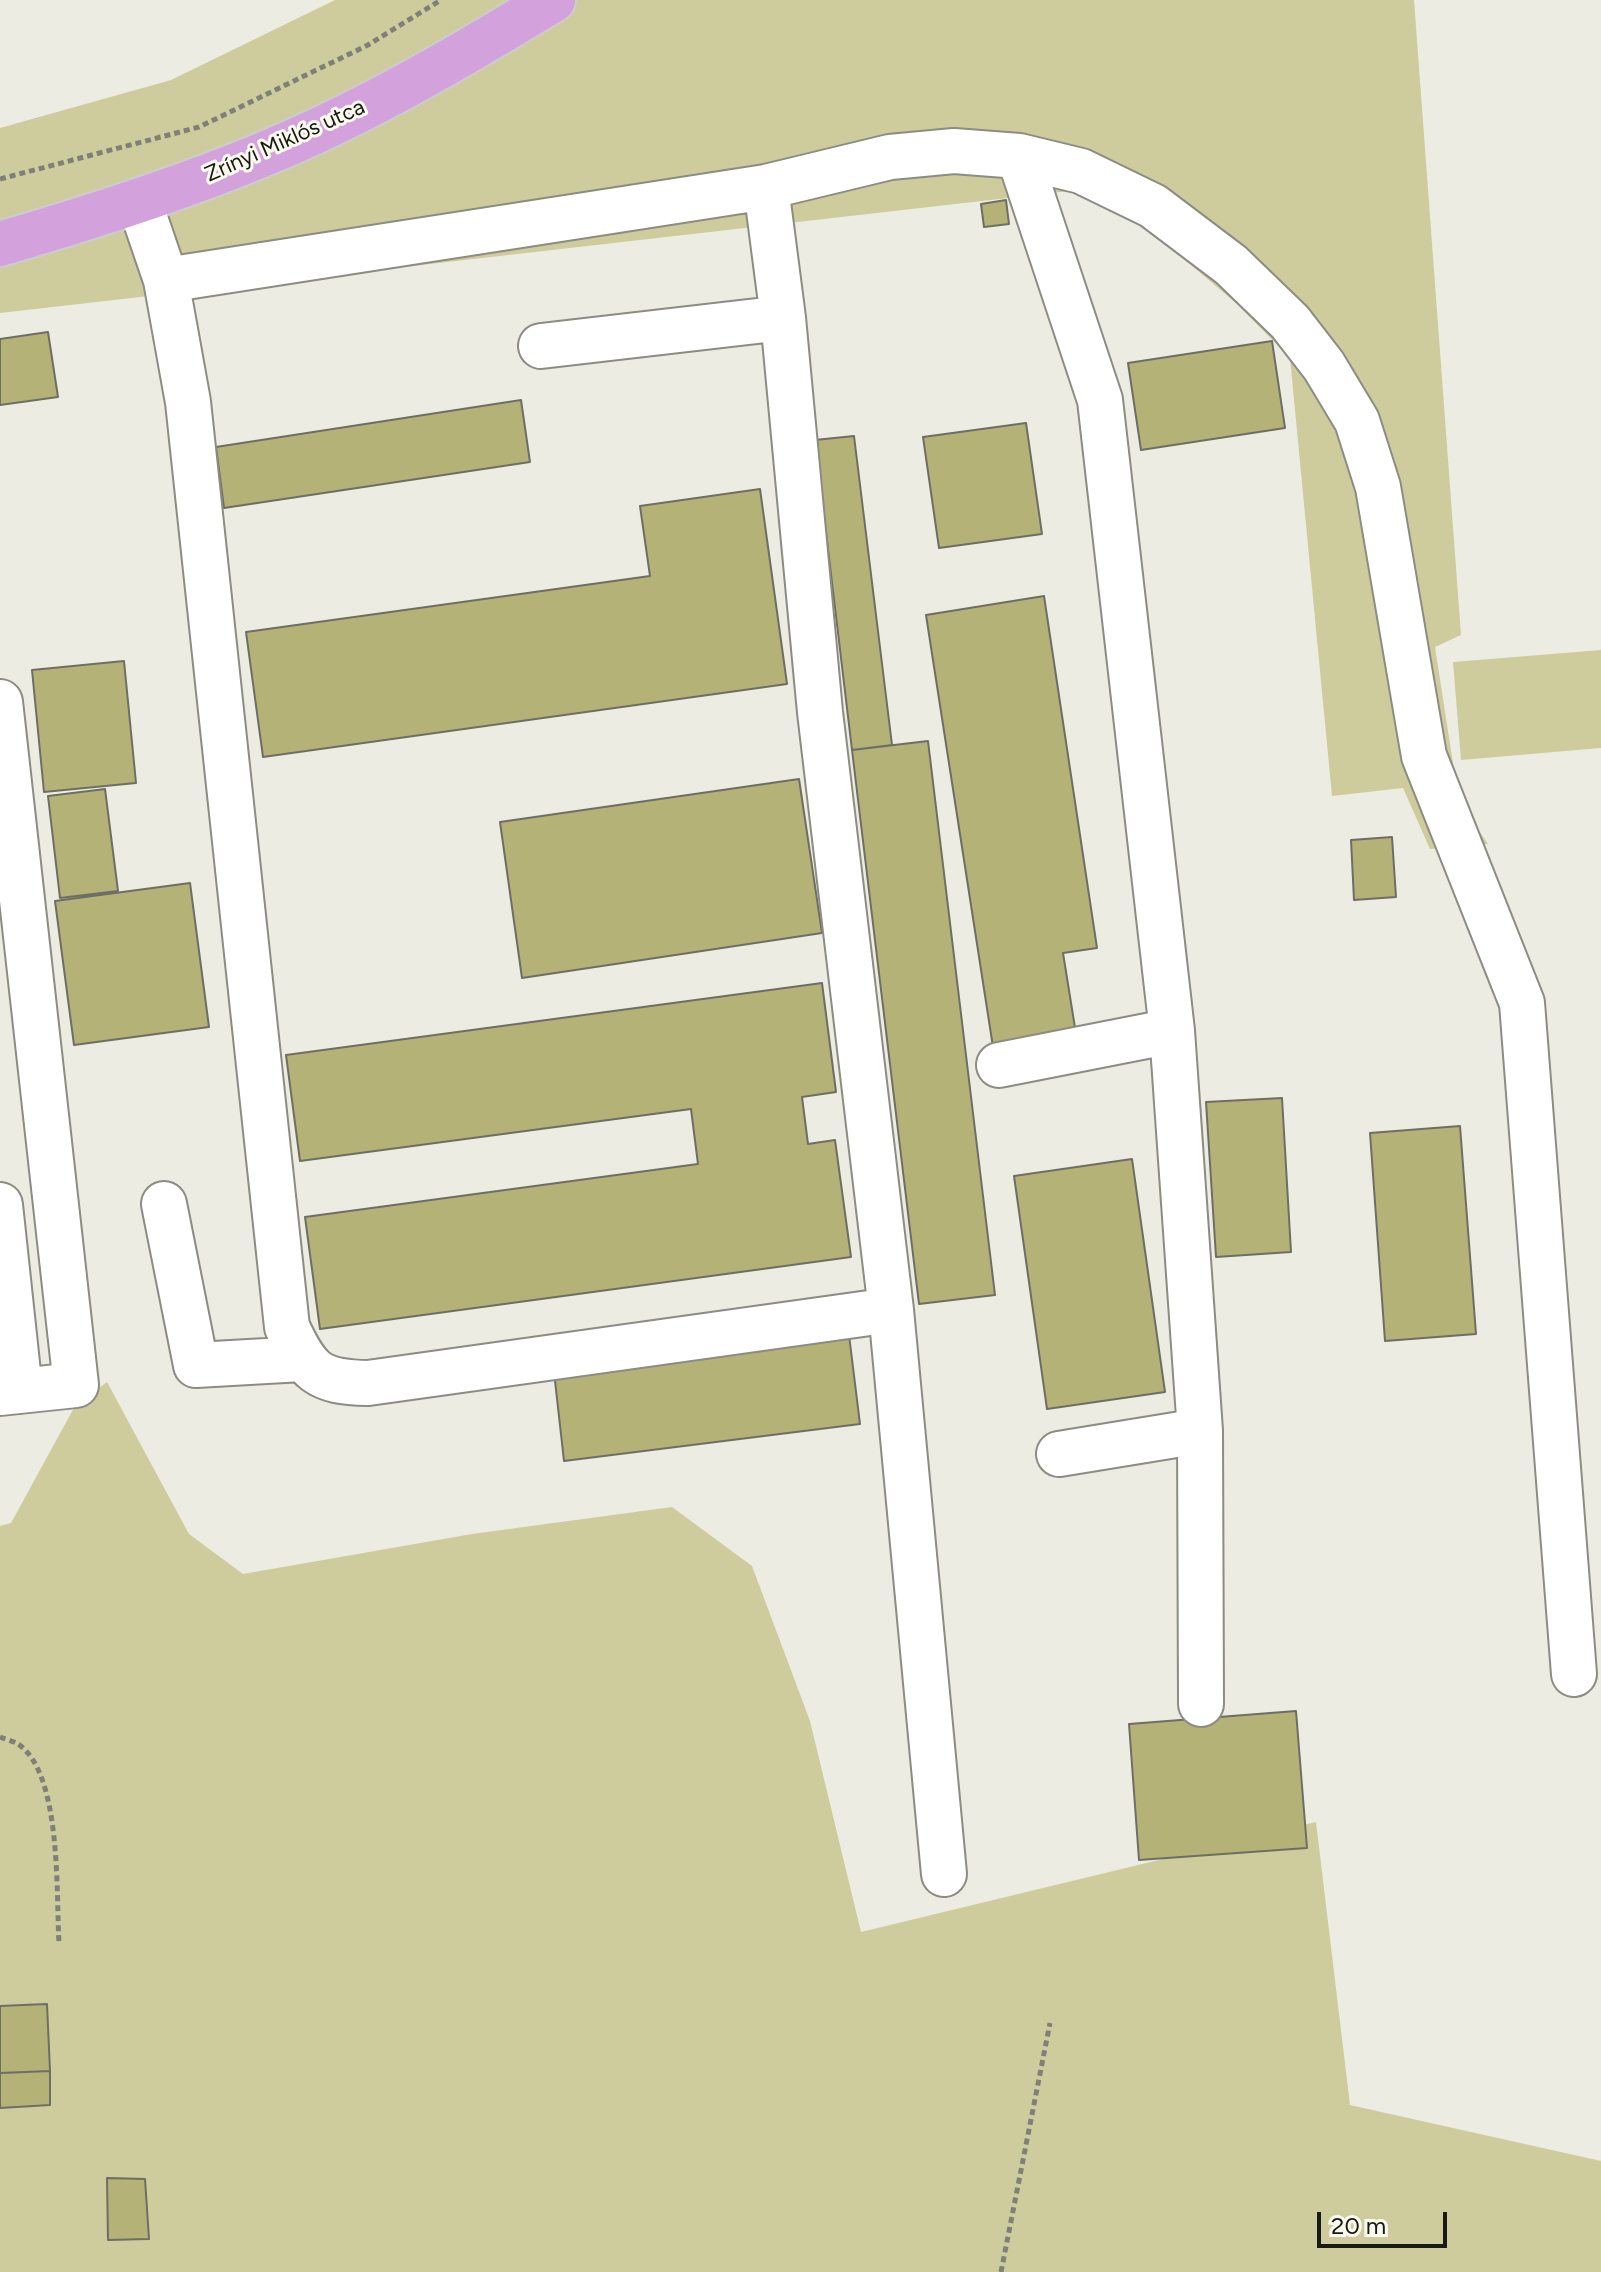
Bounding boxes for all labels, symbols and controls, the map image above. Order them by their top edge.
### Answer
street label: Zrínyi Miklós utca [201,94,369,188]
scale bar [1321,2196,1451,2246]
text: 20 m [1331,2211,1386,2240]

